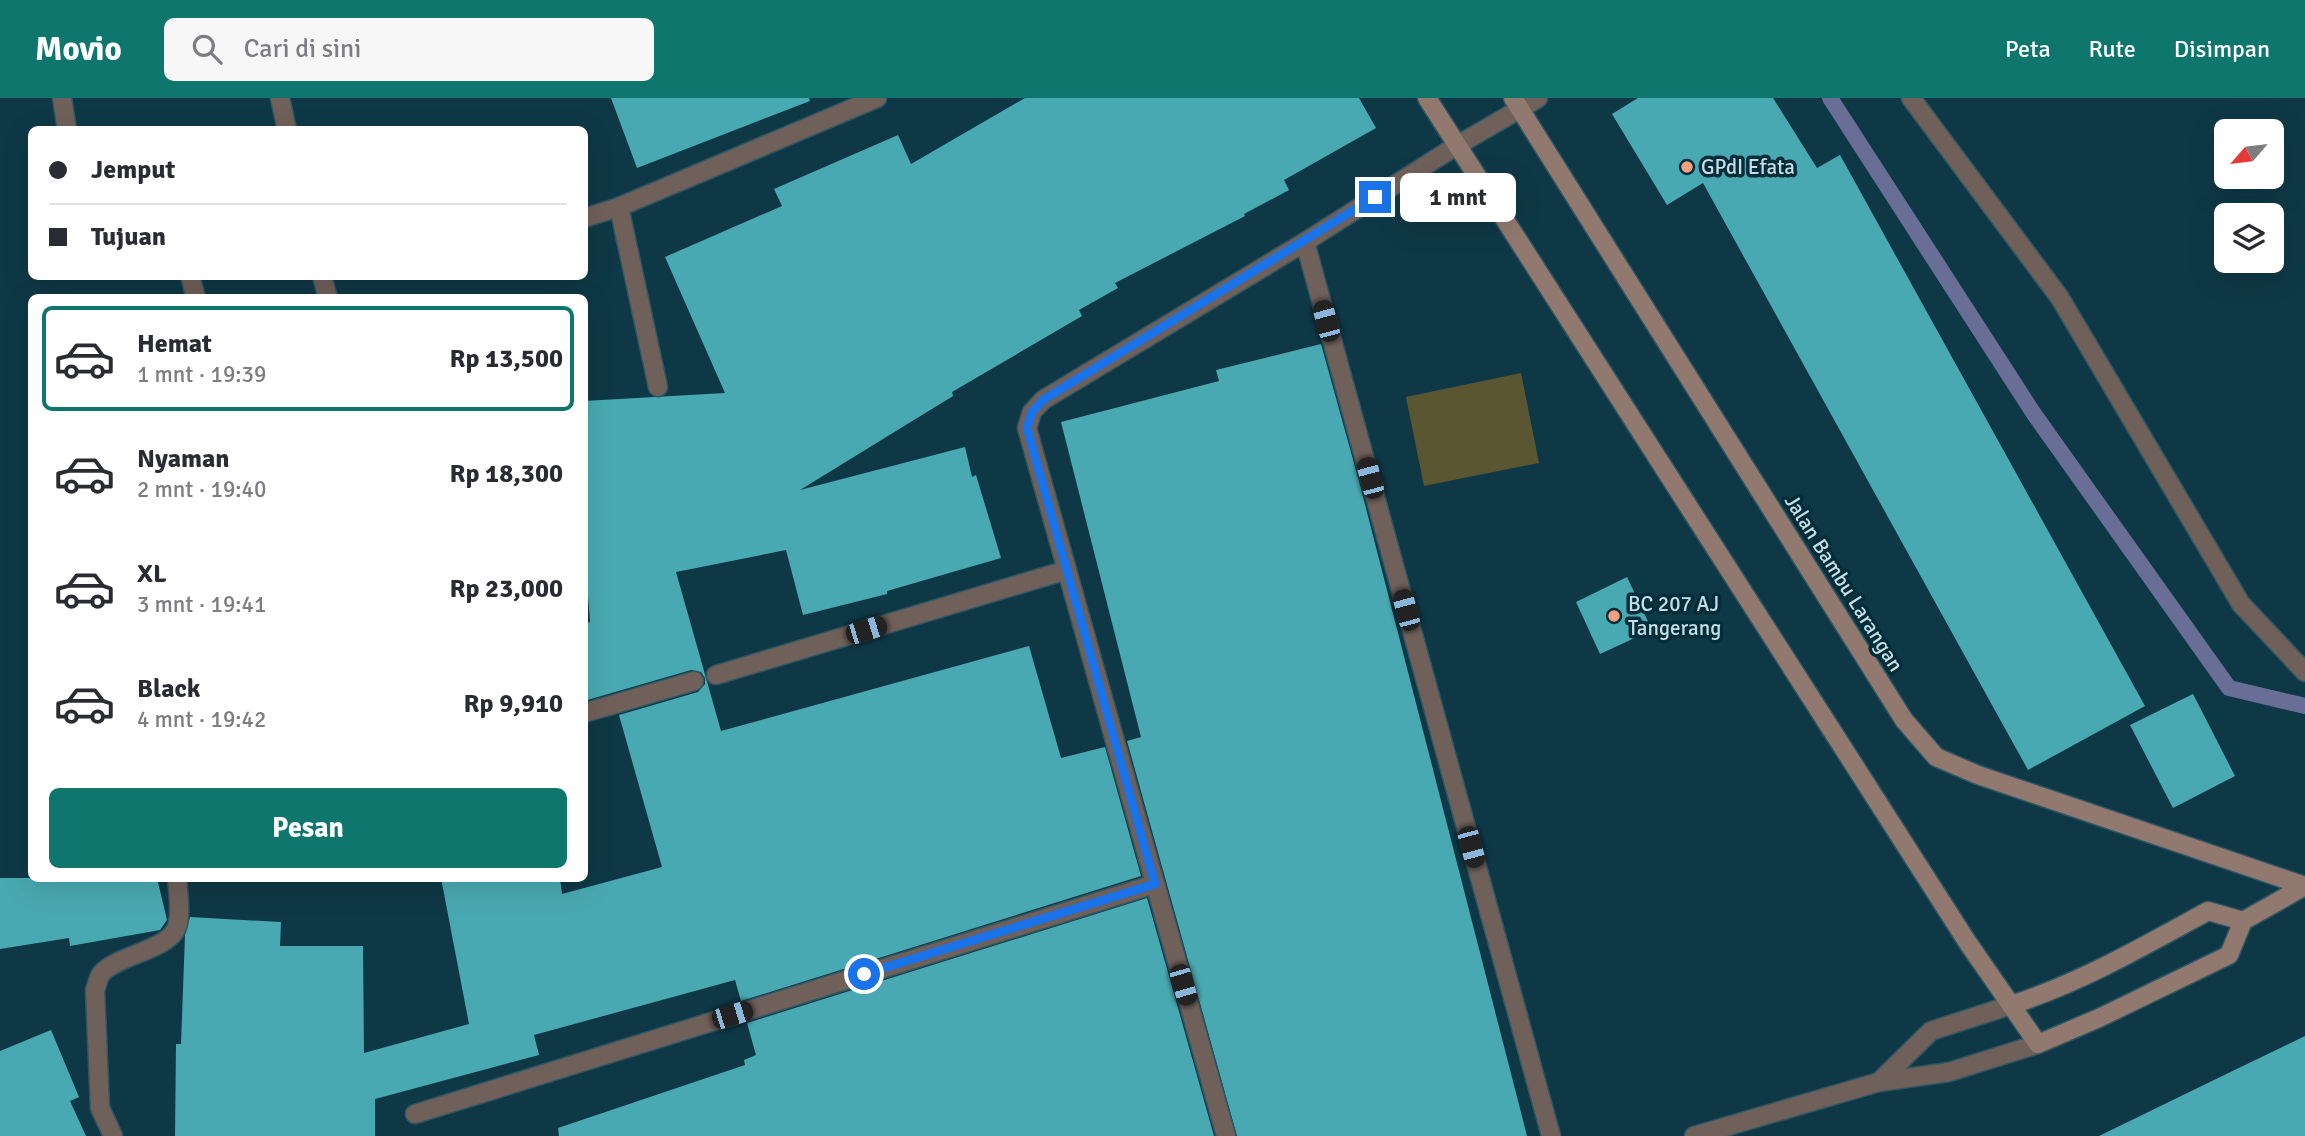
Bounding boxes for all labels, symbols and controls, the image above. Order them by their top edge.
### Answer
search box [164,18,654,81]
text: Movio [35,29,122,70]
icon: search [188,30,226,68]
text: Cari di sini [244,33,361,65]
text: Peta [2005,34,2051,64]
text: Rute [2089,34,2136,64]
text: Disimpan [2174,34,2270,64]
north arrow [2214,119,2284,189]
map controls [2214,119,2284,273]
text: Jemput [91,154,175,186]
place label: GPdI Efata [1701,154,1795,180]
marker: GPdI Efata [1679,159,1695,175]
callout: 1 mnt [1400,172,1515,222]
route end [1359,181,1391,213]
text: 1 mnt [1429,183,1487,212]
button: layers [2214,203,2284,273]
text: Tujuan [91,221,166,253]
car [1311,298,1342,344]
icon: car [53,327,116,390]
text: Hemat [137,328,212,360]
text: Rp 13,500 [449,343,563,375]
text: 1 mnt · 19:39 [137,360,266,389]
icon: car [53,442,116,505]
text: Nyaman [137,443,230,475]
car [1355,455,1386,501]
text: Rp 18,300 [449,458,563,490]
text: 2 mnt · 19:40 [137,475,266,504]
street label: Jalan Bambu Larangan [1779,490,1909,676]
icon: car [53,557,116,620]
text: XL [137,558,167,590]
text: Rp 23,000 [449,573,563,605]
car [1391,587,1422,633]
text: 3 mnt · 19:41 [137,590,266,619]
place label: BC 207 AJ Tangerang [1628,591,1721,641]
marker: BC 207 AJ Tangerang [1606,608,1622,624]
car [843,614,890,646]
icon: car [53,672,116,735]
text: Black [137,673,200,705]
text: Rp 9,910 [463,688,563,720]
text: 4 mnt · 19:42 [137,705,266,734]
button: Pesan [49,788,567,868]
car [1456,824,1487,870]
route start [848,958,880,990]
car [1168,962,1199,1008]
car [709,999,756,1031]

